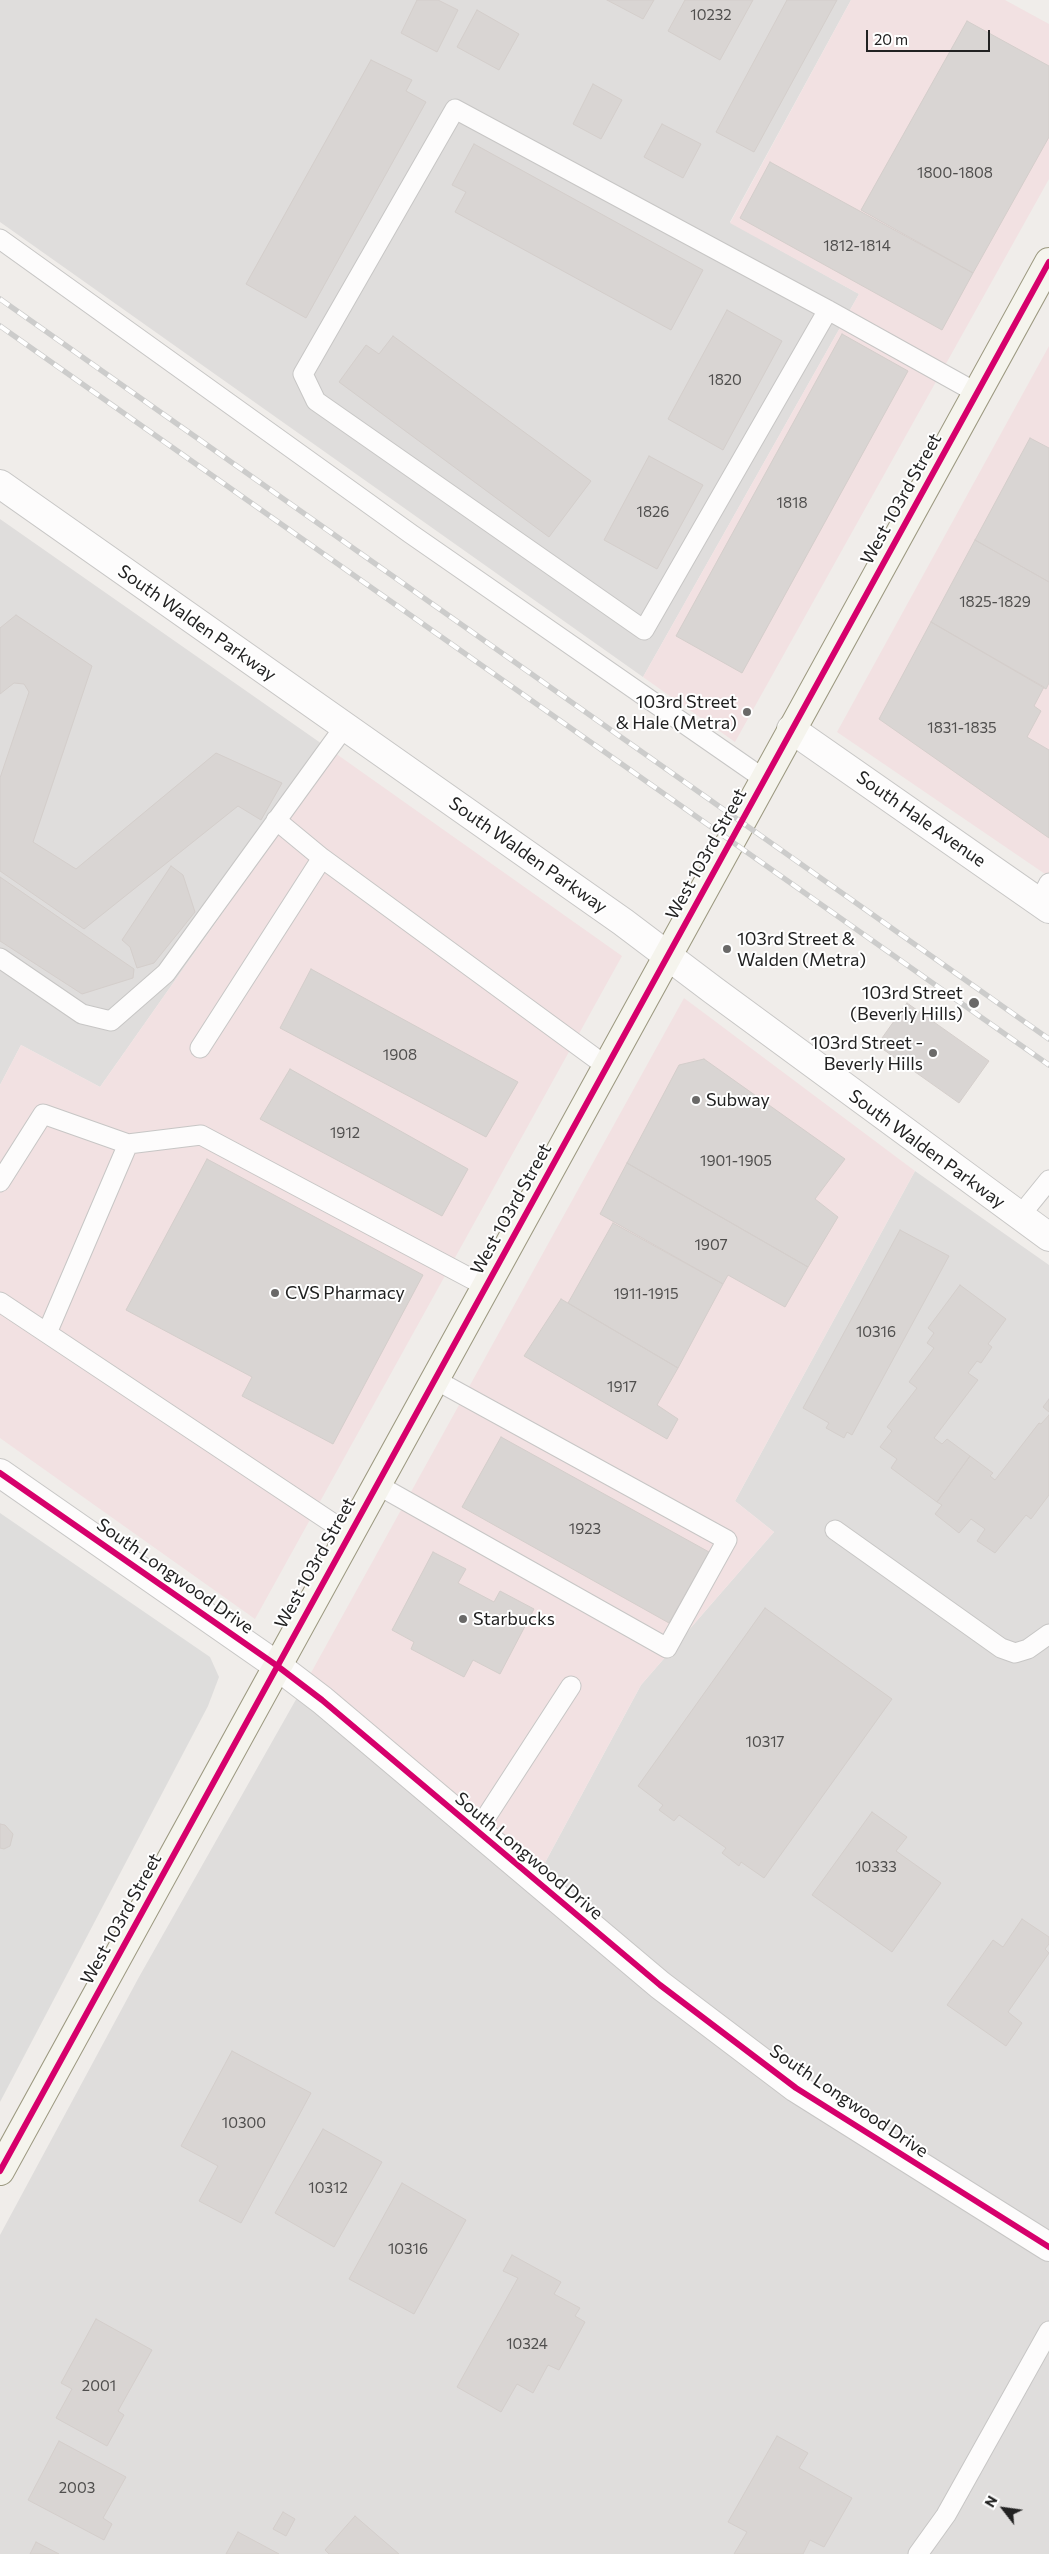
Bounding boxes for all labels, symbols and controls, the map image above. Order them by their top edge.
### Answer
house number: 10232 [690,6,732,24]
scale bar [869,20,993,52]
text: 20 m [874,30,908,48]
house number: 1800-1808 [917,164,993,182]
house number: 1812-1814 [823,237,891,255]
house number: 1820 [708,371,742,389]
street label: West 103rd Street [856,430,946,568]
house number: 1818 [776,494,808,512]
house number: 1826 [637,503,669,521]
street label: South Walden Parkway [114,560,280,686]
house number: 1825-1829 [959,593,1031,611]
place label: 103rd Street & Hale (Metra) [616,691,737,734]
marker: 103rd Street & Hale (Metra) [741,706,753,718]
house number: 1831-1835 [927,719,997,737]
street label: South Hale Avenue [852,766,990,872]
street label: West 103rd Street [661,785,751,923]
street label: South Walden Parkway [445,792,611,918]
place label: 103rd Street & Walden (Metra) [737,928,866,971]
marker: 103rd Street & Walden (Metra) [721,943,733,955]
place label: 103rd Street (Beverly Hills) [850,982,963,1024]
marker: 103rd Street (Beverly Hills) [967,996,981,1010]
place label: 103rd Street - Beverly Hills [811,1032,923,1074]
house number: 1908 [383,1046,417,1064]
marker: 103rd Street - Beverly Hills [927,1047,939,1059]
street label: South Walden Parkway [845,1085,1009,1213]
place label: Subway [706,1089,770,1111]
marker: Subway [690,1094,702,1106]
house number: 1912 [330,1124,360,1142]
street label: West 103rd Street [466,1140,556,1278]
house number: 1901-1905 [700,1152,772,1170]
house number: 1907 [694,1236,728,1254]
place label: CVS Pharmacy [285,1282,405,1304]
house number: 1911-1915 [613,1285,679,1303]
marker: CVS Pharmacy [269,1287,281,1299]
house number: 10316 [856,1323,896,1341]
house number: 1917 [607,1378,637,1396]
street label: West 103rd Street [270,1494,360,1632]
street label: South Longwood Drive [92,1514,258,1638]
house number: 1923 [569,1520,601,1538]
place label: Starbucks [473,1608,555,1630]
marker: Starbucks [457,1613,469,1625]
house number: 10317 [745,1733,785,1751]
street label: South Longwood Drive [451,1788,607,1924]
street label: West 103rd Street [76,1850,166,1988]
house number: 10333 [855,1858,897,1876]
street label: South Longwood Drive [766,2040,932,2162]
house number: 10300 [222,2114,266,2132]
house number: 10312 [308,2179,348,2197]
house number: 10316 [388,2240,428,2258]
house number: 10324 [506,2335,548,2353]
house number: 2001 [82,2377,116,2395]
house number: 2003 [59,2479,95,2497]
north arrow [979,2484,1029,2534]
text: N [981,2492,1001,2510]

